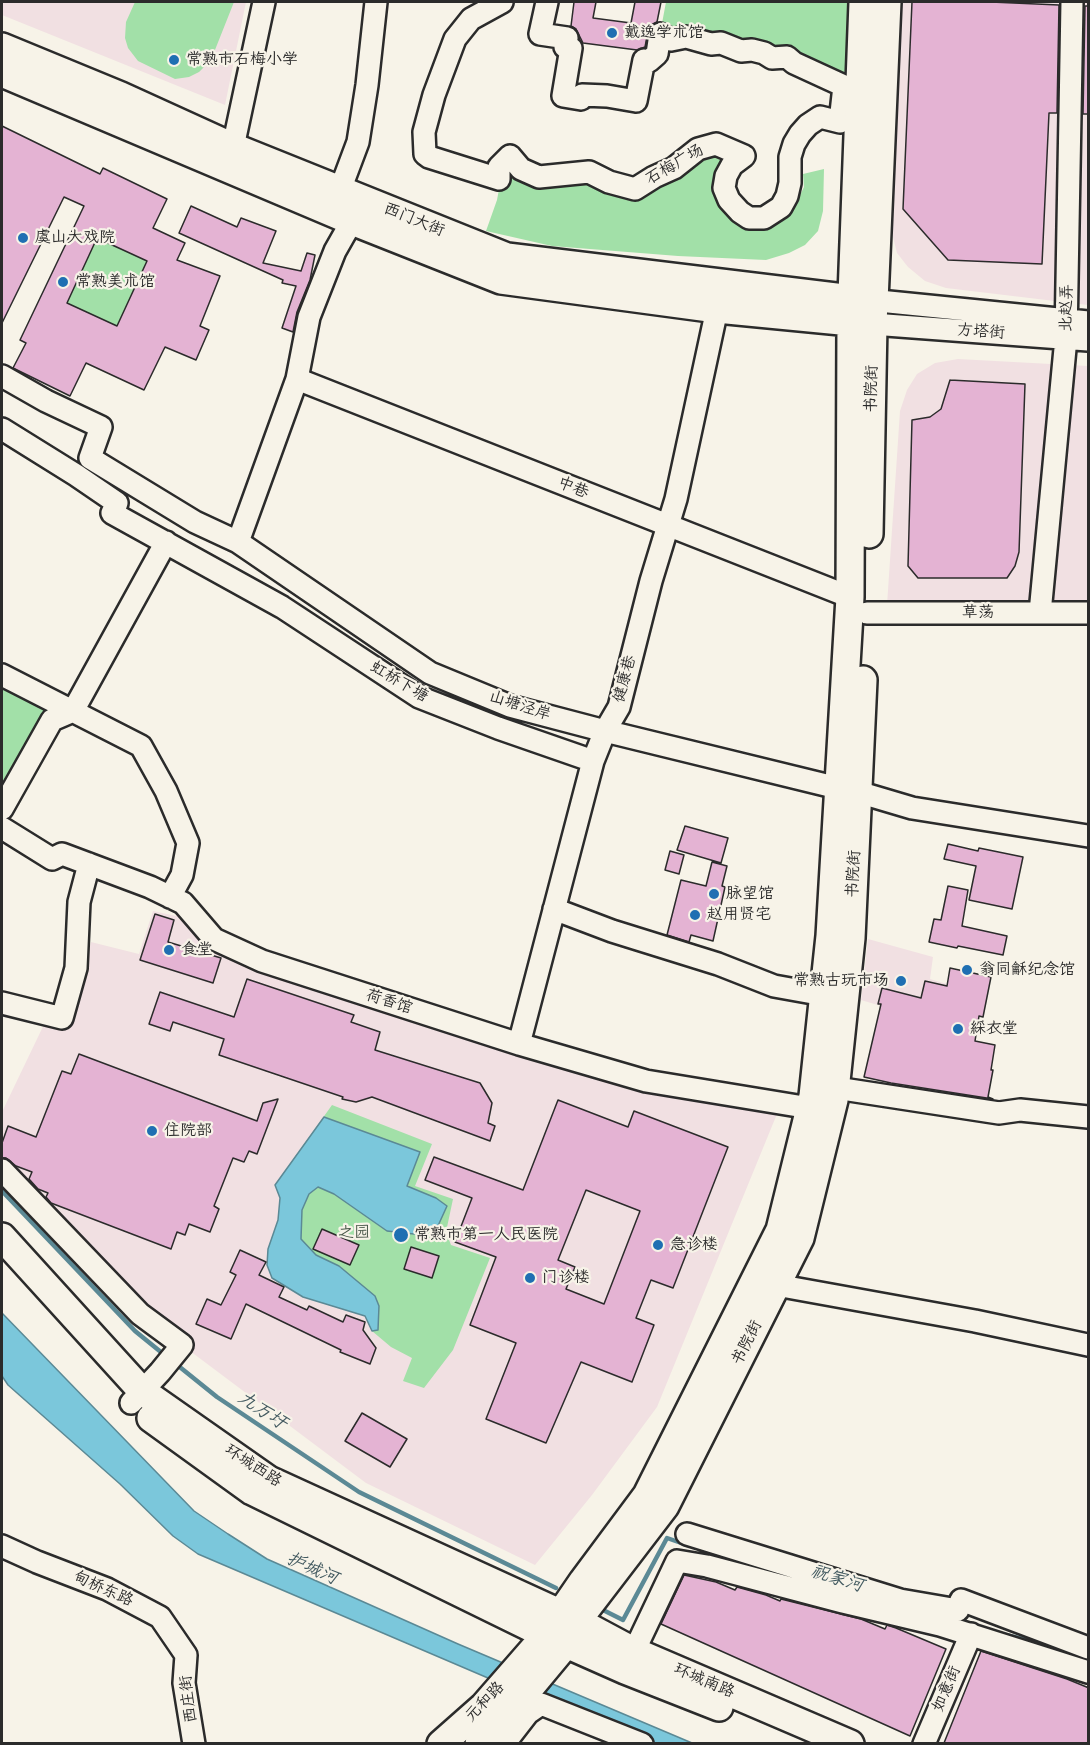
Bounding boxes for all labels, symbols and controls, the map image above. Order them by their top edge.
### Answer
place label: 戴逸学术馆 [624,23,704,43]
marker: 戴逸学术馆 [605,26,619,40]
place label: 常熟市石梅小学 [186,50,298,70]
marker: 常熟市石梅小学 [167,53,181,67]
street label: 石梅广场 [642,141,708,189]
street label: 西门大街 [381,199,447,241]
place label: 虞山大戏院 [35,228,115,248]
marker: 虞山大戏院 [16,231,30,245]
place label: 常熟美术馆 [75,272,155,292]
marker: 常熟美术馆 [56,275,70,289]
street label: 北赵弄 [1057,284,1077,332]
street label: 方塔街 [956,321,1006,343]
street label: 书院街 [862,365,882,413]
street label: 中巷 [555,473,591,503]
street label: 草荡 [962,603,994,623]
street label: 健康巷 [610,653,640,705]
street label: 虹桥下塘 [367,657,431,707]
street label: 山塘泾岸 [487,687,553,725]
street label: 书院街 [843,850,865,898]
place label: 脉望馆 [726,884,774,904]
marker: 脉望馆 [707,887,721,901]
place label: 赵用贤宅 [707,905,771,925]
marker: 赵用贤宅 [688,908,702,922]
place label: 食堂 [181,940,213,960]
marker: 食堂 [162,943,176,957]
place label: 翁同龢纪念馆 [979,960,1075,980]
marker: 翁同龢纪念馆 [960,963,974,977]
place label: 常熟古玩市场 [793,971,889,991]
marker: 常熟古玩市场 [894,974,908,988]
street label: 荷香馆 [363,985,415,1019]
place label: 綵衣堂 [970,1019,1018,1039]
marker: 綵衣堂 [951,1022,965,1036]
place label: 住院部 [164,1121,212,1141]
marker: 住院部 [145,1124,159,1138]
park label: 之园 [338,1223,370,1243]
place label: 常熟市第一人民医院 [414,1225,558,1245]
marker: 常熟市第一人民医院 [392,1226,410,1244]
place label: 急诊楼 [670,1235,718,1255]
marker: 急诊楼 [651,1238,665,1252]
place label: 门诊楼 [542,1268,590,1288]
marker: 门诊楼 [523,1271,537,1285]
street label: 书院街 [728,1317,766,1369]
water label: 九万圩 [234,1387,290,1435]
street label: 环城西路 [221,1441,285,1491]
water label: 护城河 [283,1548,341,1590]
water label: 祝家河 [808,1561,866,1597]
street label: 甸桥东路 [70,1567,136,1611]
street label: 环城南路 [671,1660,737,1702]
street label: 如意街 [929,1663,965,1715]
street label: 西庄街 [177,1674,201,1724]
street label: 元和路 [461,1678,509,1726]

